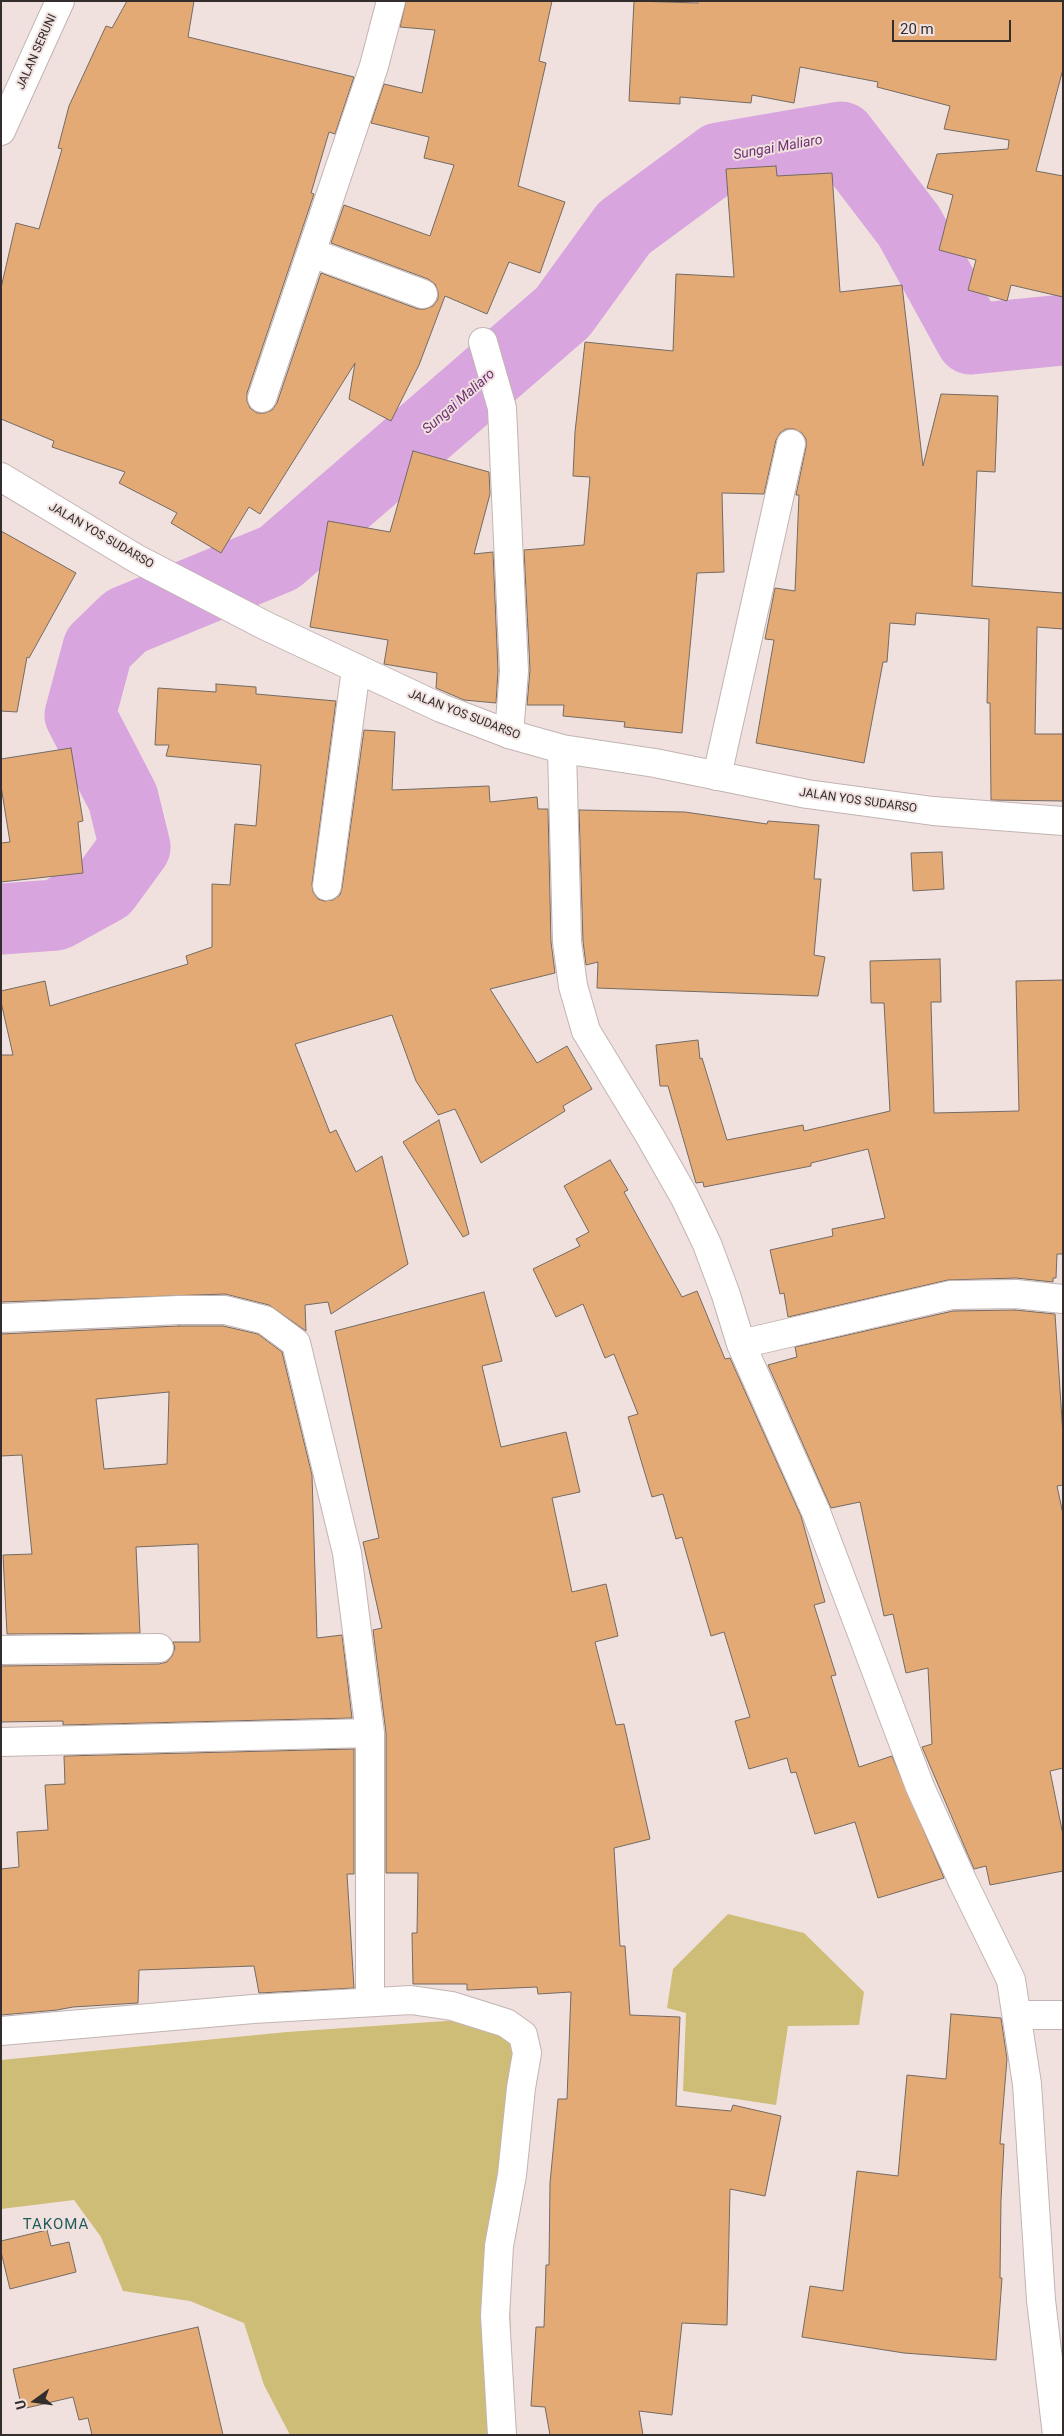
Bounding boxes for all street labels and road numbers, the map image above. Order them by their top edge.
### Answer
street label: JALAN SERUNI [14,12,60,92]
street label: JALAN YOS SUDARSO [46,500,156,572]
street label: JALAN YOS SUDARSO [406,687,522,743]
street label: JALAN YOS SUDARSO [798,786,918,816]

